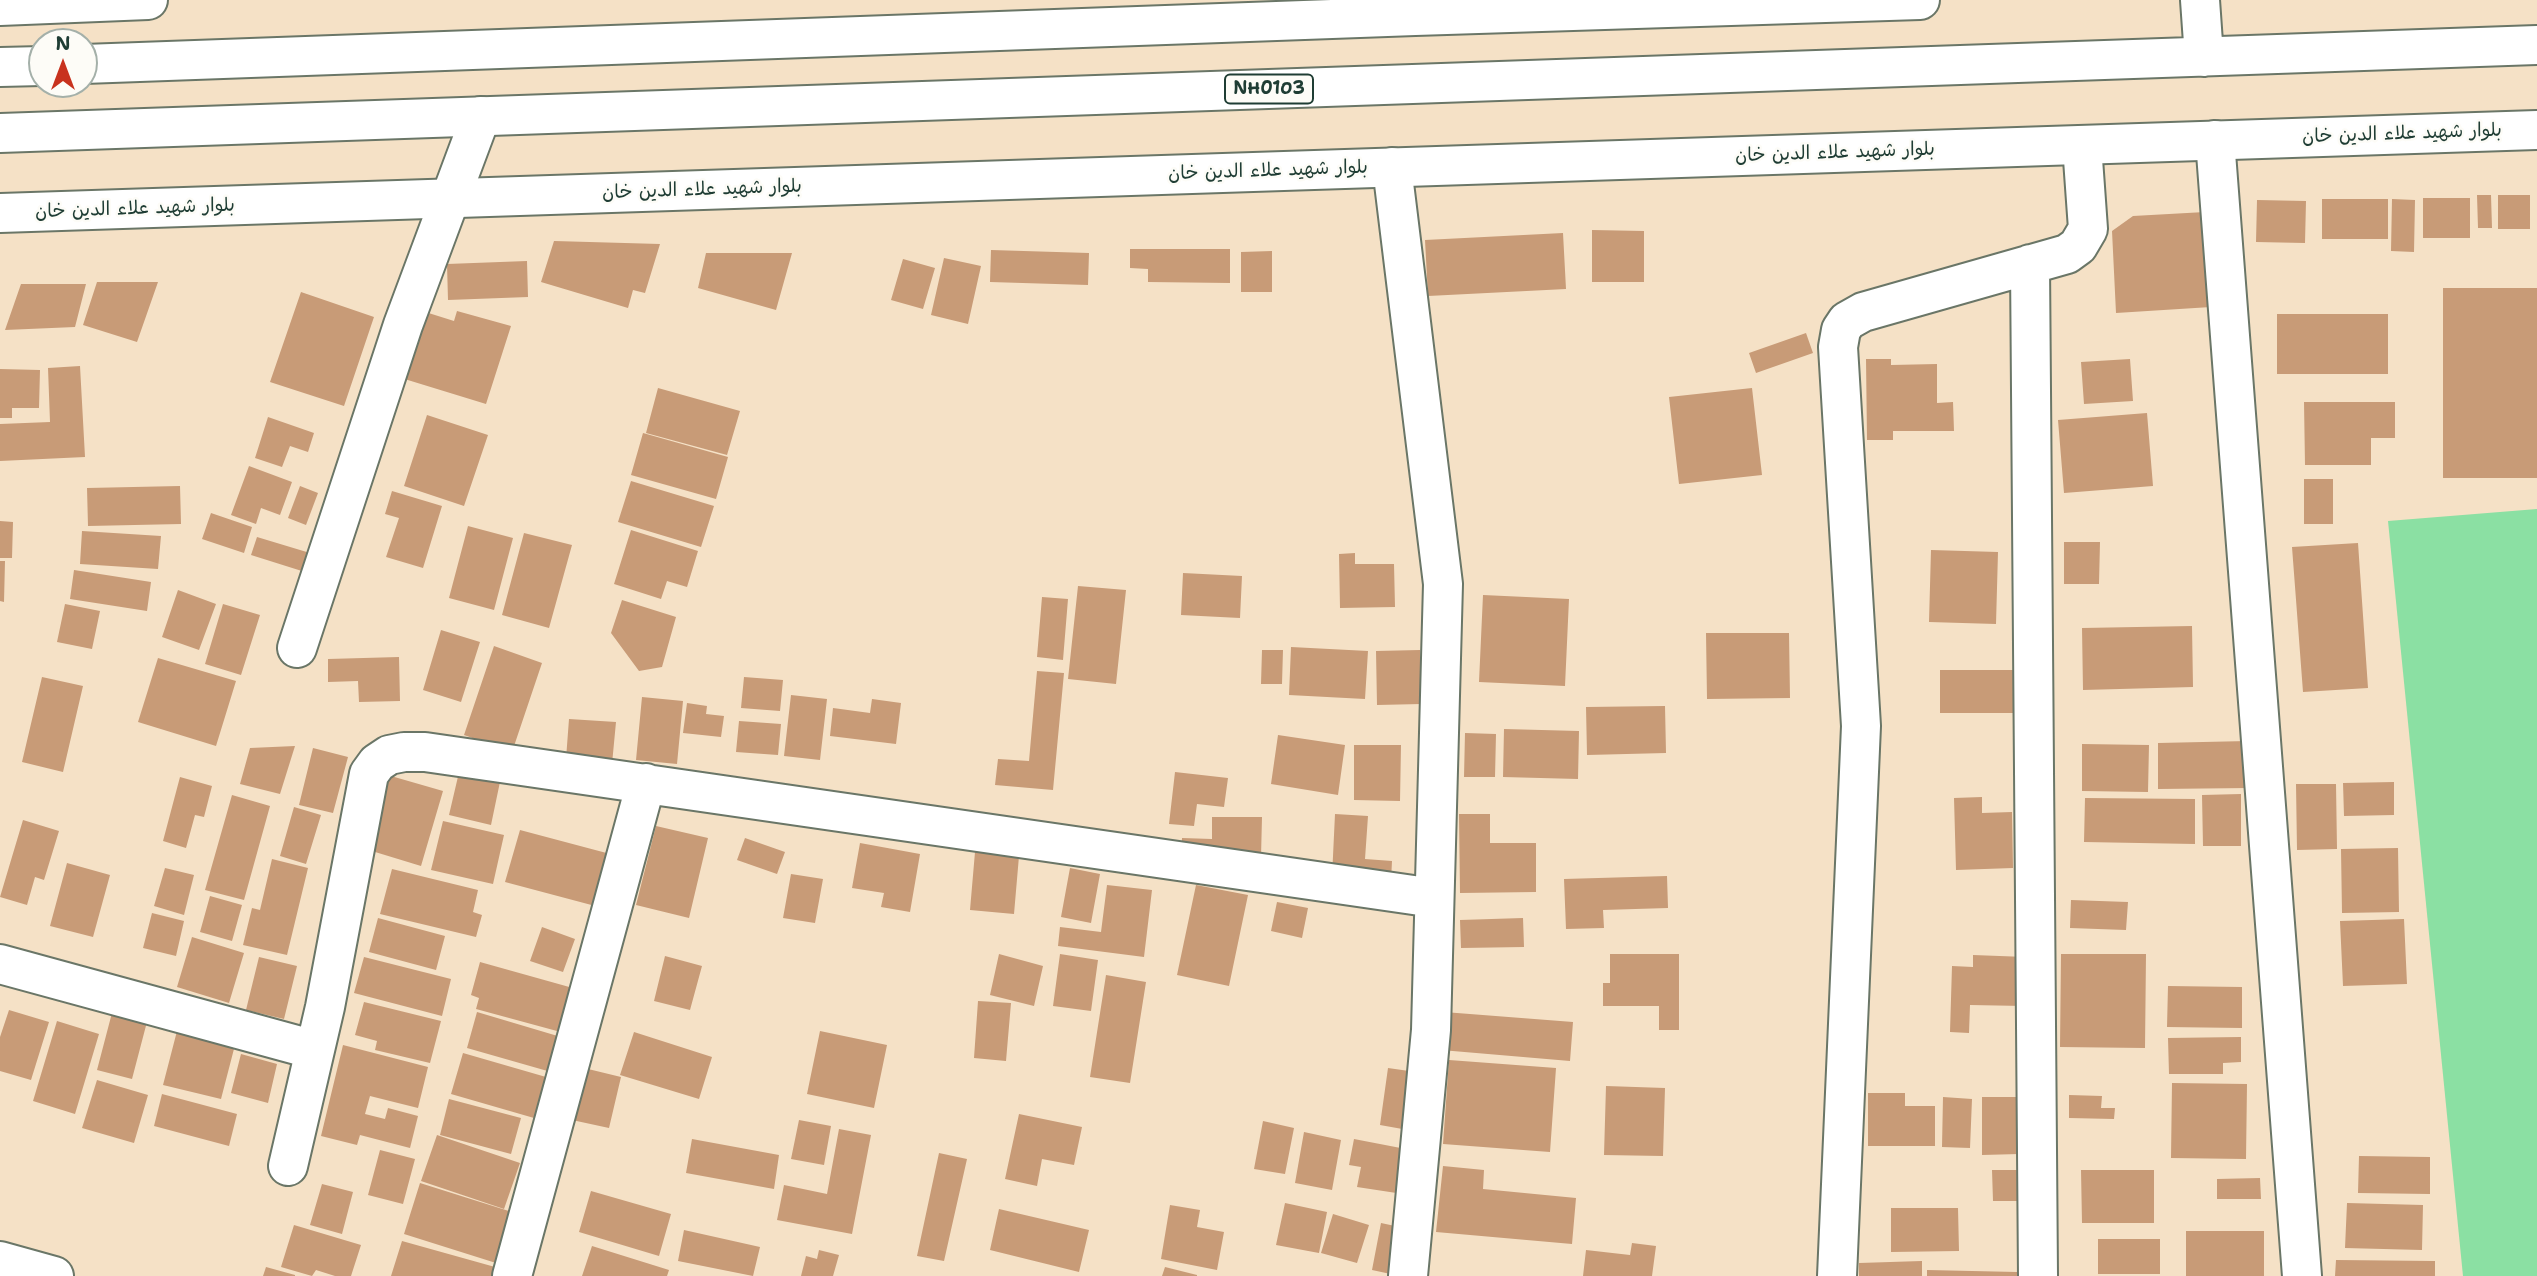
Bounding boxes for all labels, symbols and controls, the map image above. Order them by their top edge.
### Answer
north arrow [28,28,98,98]
text: N [55,31,71,56]
road number: NH0103 [1225,74,1313,104]
street label: بلوار شهید علاء الدین خان [2302,119,2502,149]
street label: بلوار شهید علاء الدین خان [1735,138,1935,168]
street label: بلوار شهید علاء الدین خان [1168,156,1368,186]
street label: بلوار شهید علاء الدین خان [602,175,802,205]
street label: بلوار شهید علاء الدین خان [35,194,235,224]

